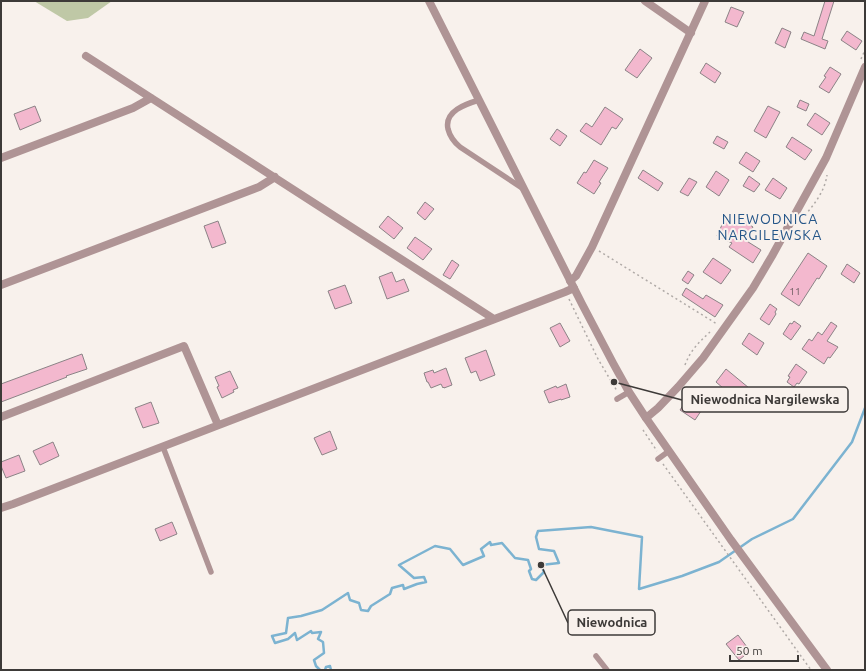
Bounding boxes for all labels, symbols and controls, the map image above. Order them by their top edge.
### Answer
district label: NIEWODNICA NARGILEWSKA [718,211,822,243]
house number: 11 [789,286,801,297]
callout: Niewodnica Nargilewska [682,387,848,412]
text: Niewodnica Nargilewska [690,392,840,406]
callout: Niewodnica [568,610,655,635]
text: Niewodnica [577,615,647,629]
scale bar [730,637,798,663]
text: 50 m [736,644,763,657]

